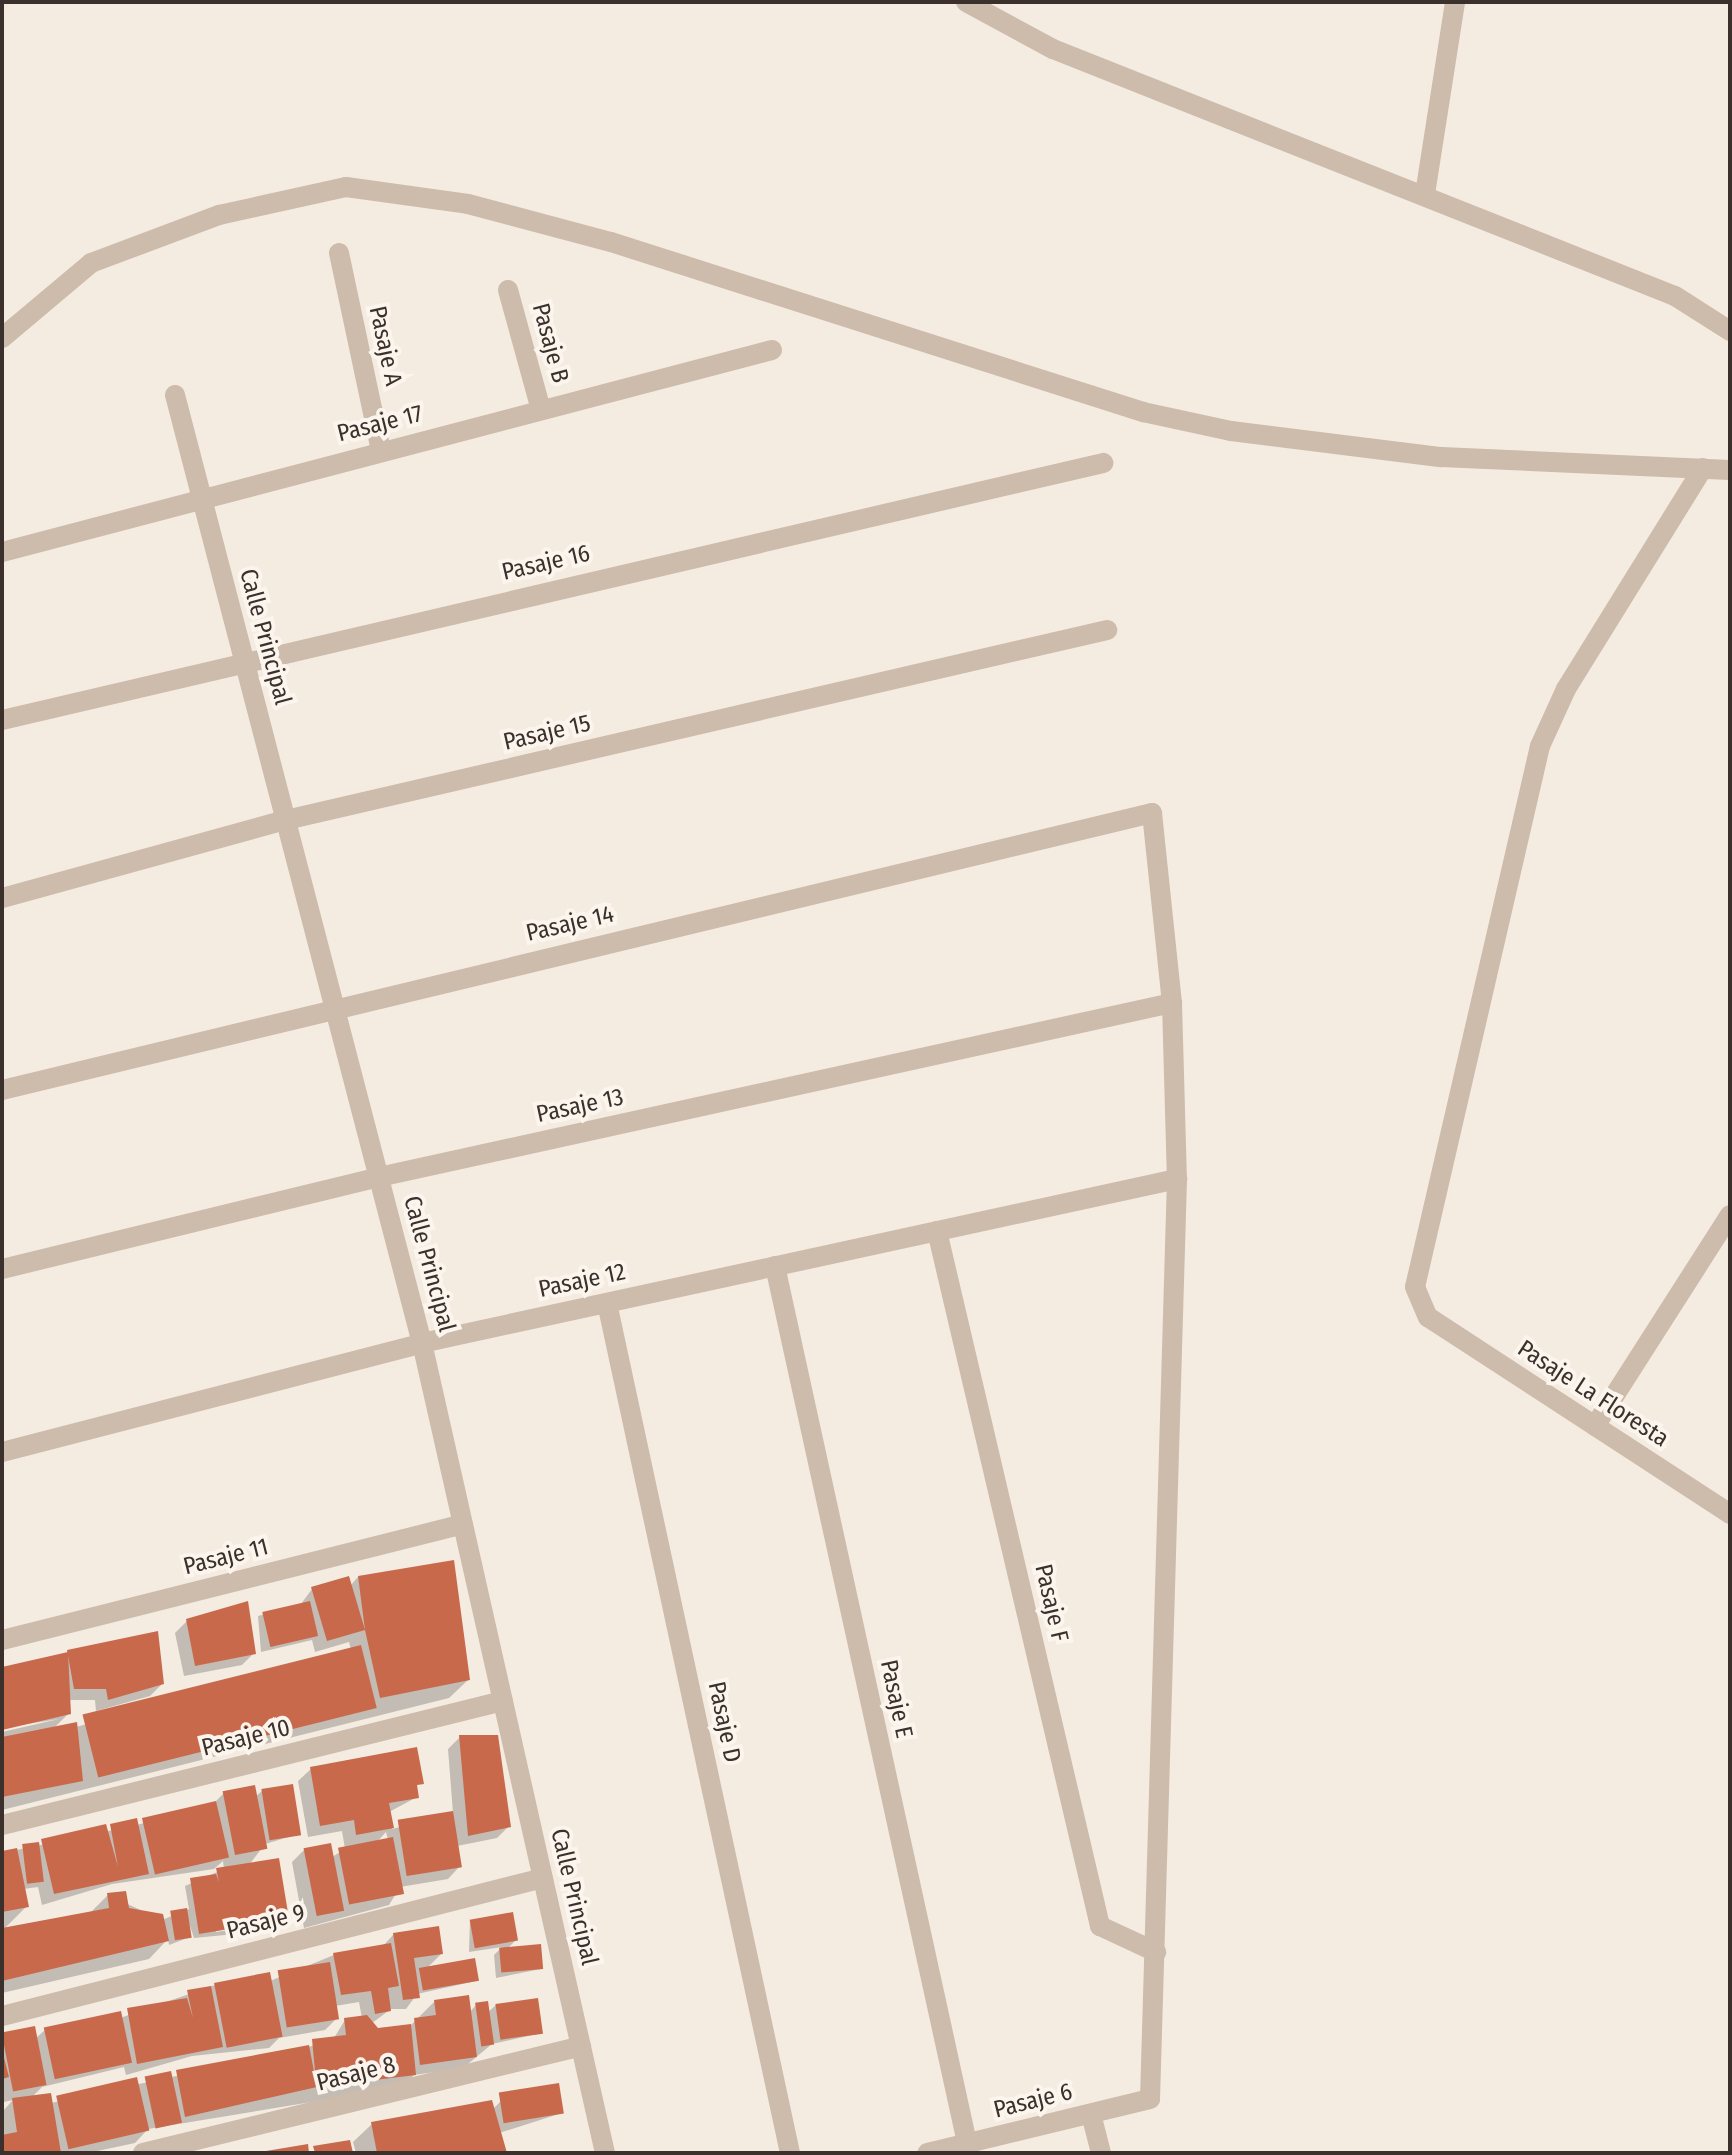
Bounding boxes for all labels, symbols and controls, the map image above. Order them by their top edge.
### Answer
street label: Pasaje B [526,300,574,386]
street label: Pasaje A [363,304,407,388]
street label: Pasaje 17 [334,399,426,449]
street label: Pasaje 16 [499,539,593,587]
street label: Calle Principal [233,566,297,708]
street label: Pasaje 15 [501,709,593,757]
street label: Pasaje 14 [523,900,617,948]
street label: Pasaje 13 [534,1083,626,1129]
street label: Calle Principal [397,1193,461,1335]
street label: Pasaje 12 [536,1258,628,1304]
street label: Pasaje La Floresta [1512,1334,1674,1454]
street label: Pasaje 11 [181,1533,271,1581]
street label: Pasaje F [1028,1561,1074,1645]
street label: Pasaje E [874,1657,918,1741]
street label: Pasaje D [701,1679,747,1765]
street label: Pasaje 10 [199,1713,293,1763]
street label: Calle Principal [544,1826,604,1968]
street label: Pasaje 9 [224,1898,308,1946]
street label: Pasaje 8 [314,2050,398,2098]
street label: Pasaje 6 [991,2077,1075,2125]

